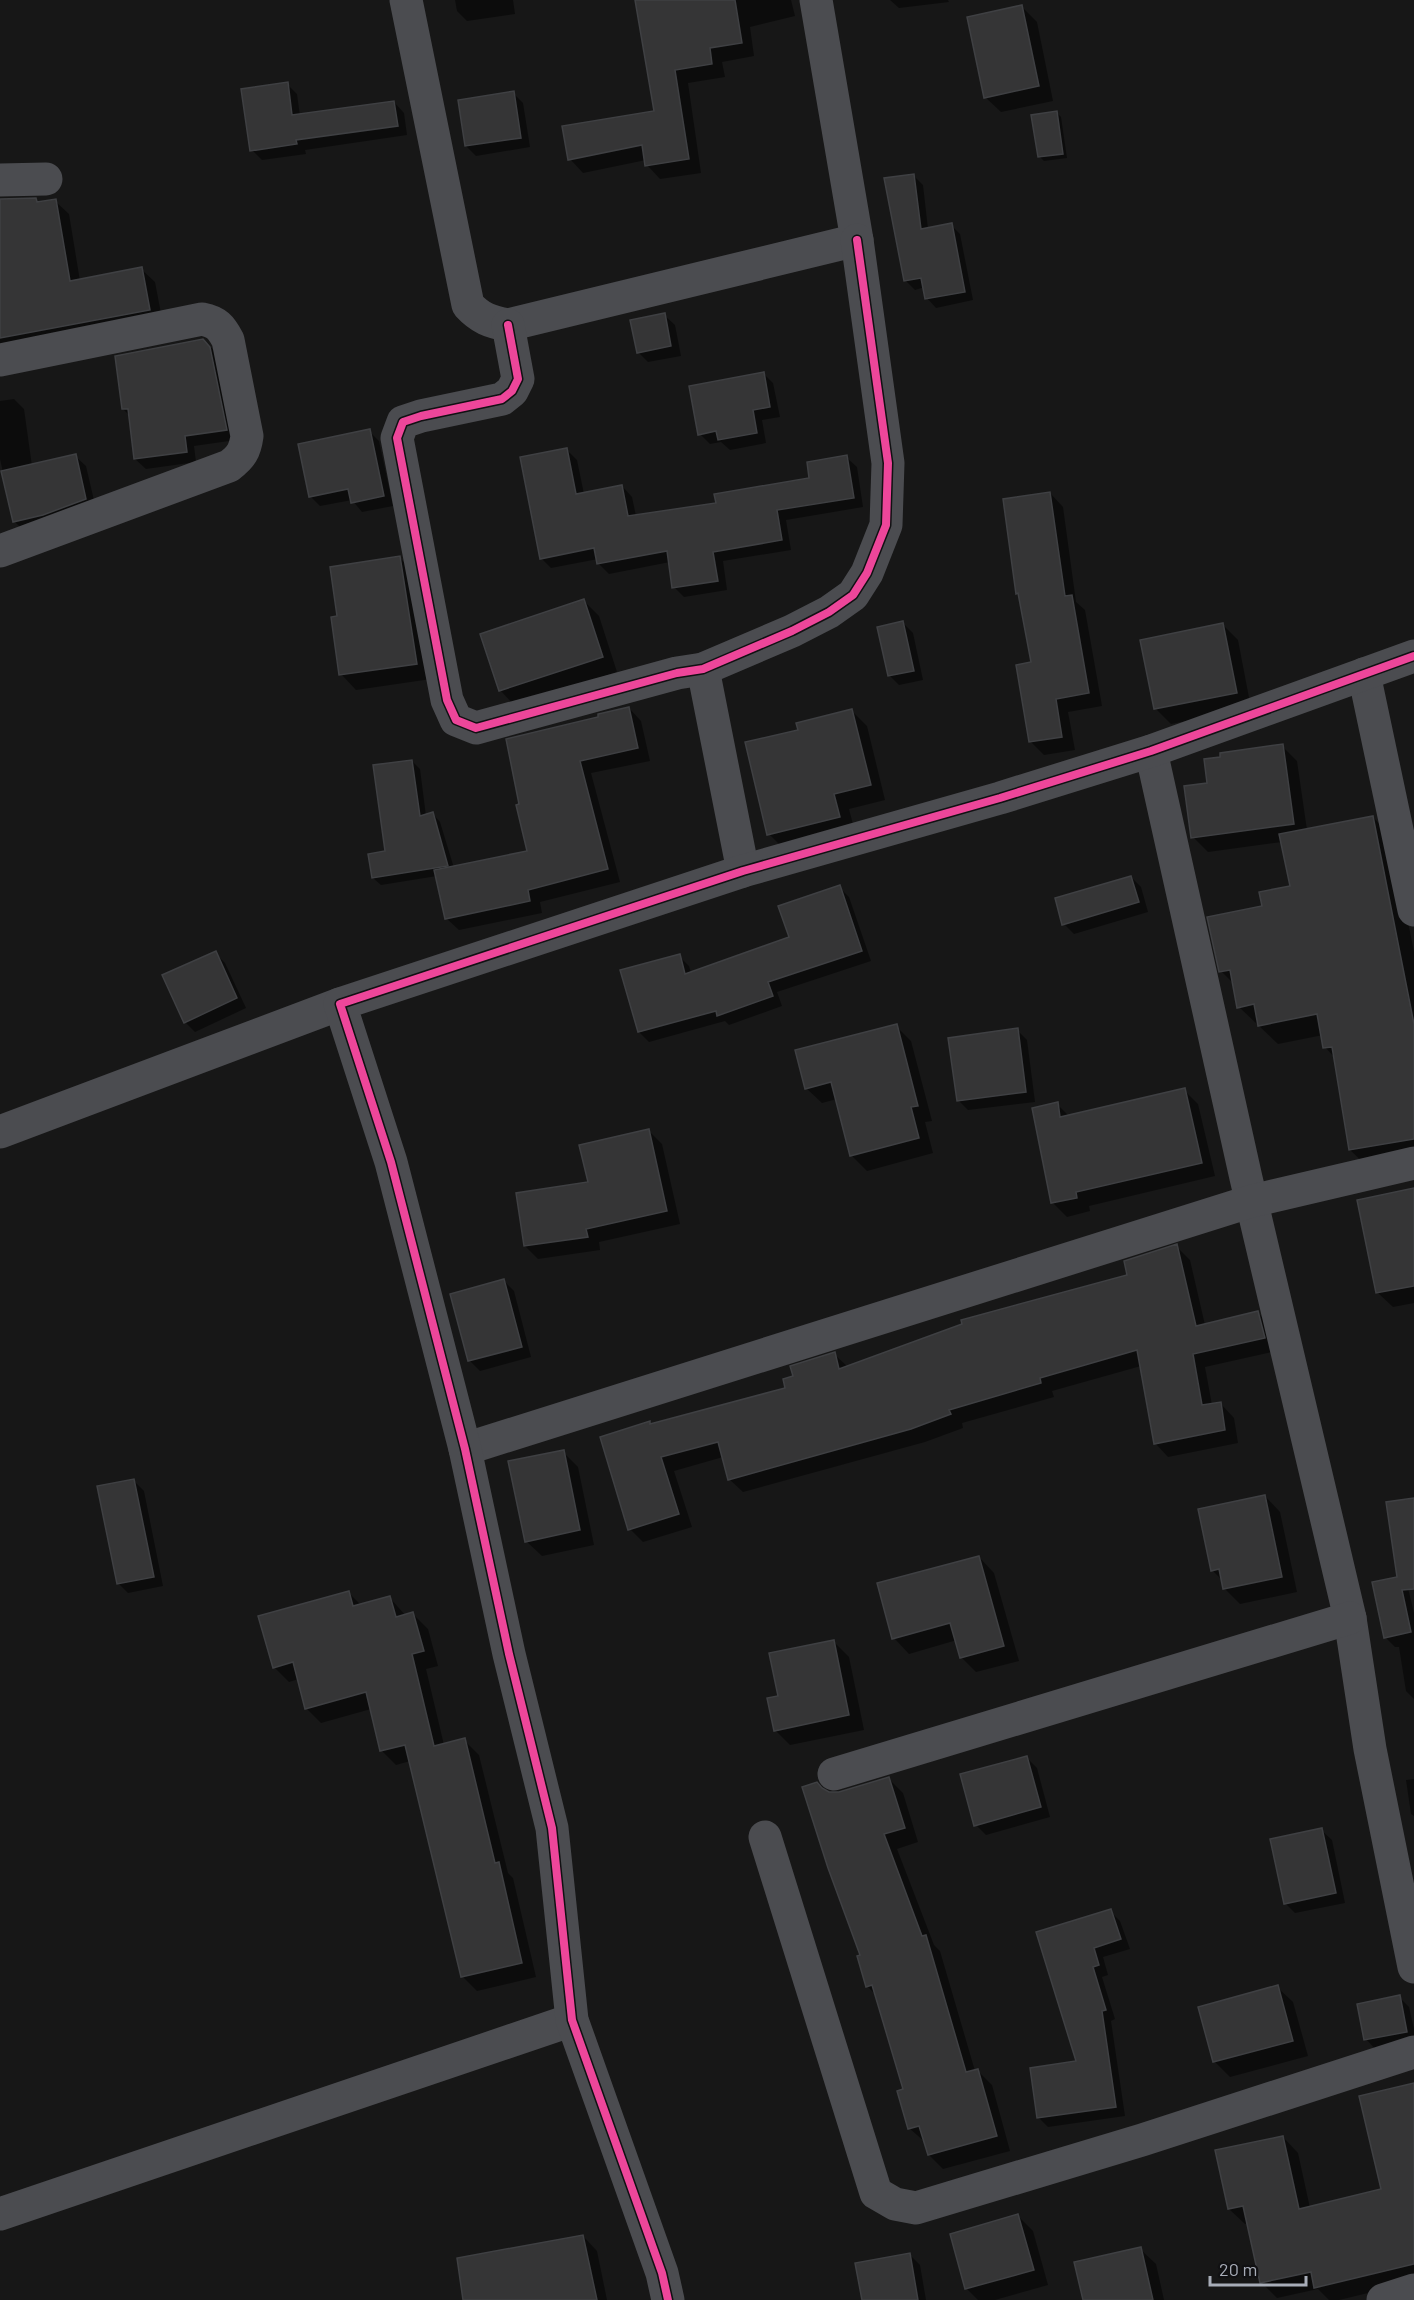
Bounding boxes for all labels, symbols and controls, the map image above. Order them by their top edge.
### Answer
scale bar [1210,2249,1306,2287]
text: 20 m [1219,2258,1257,2280]

